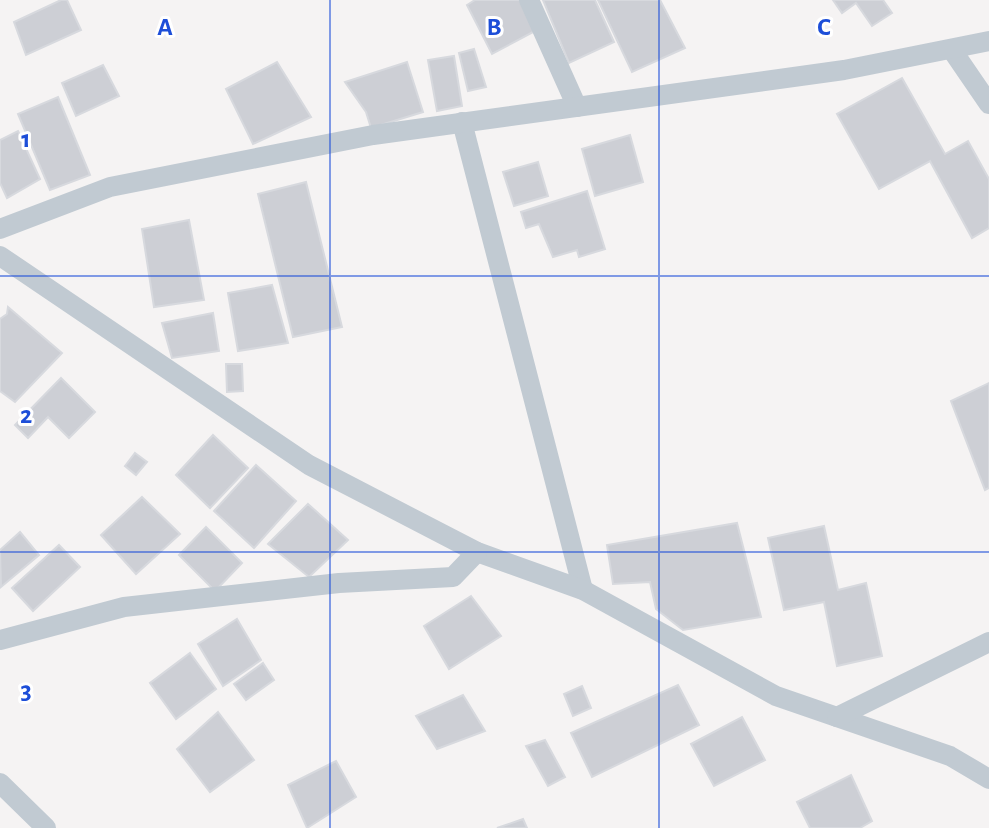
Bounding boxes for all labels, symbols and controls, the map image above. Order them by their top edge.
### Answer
text: A [157,14,173,40]
text: B [486,14,502,40]
text: C [817,14,831,40]
text: 1 [21,126,31,152]
text: 2 [20,402,32,428]
text: 3 [20,678,32,704]

